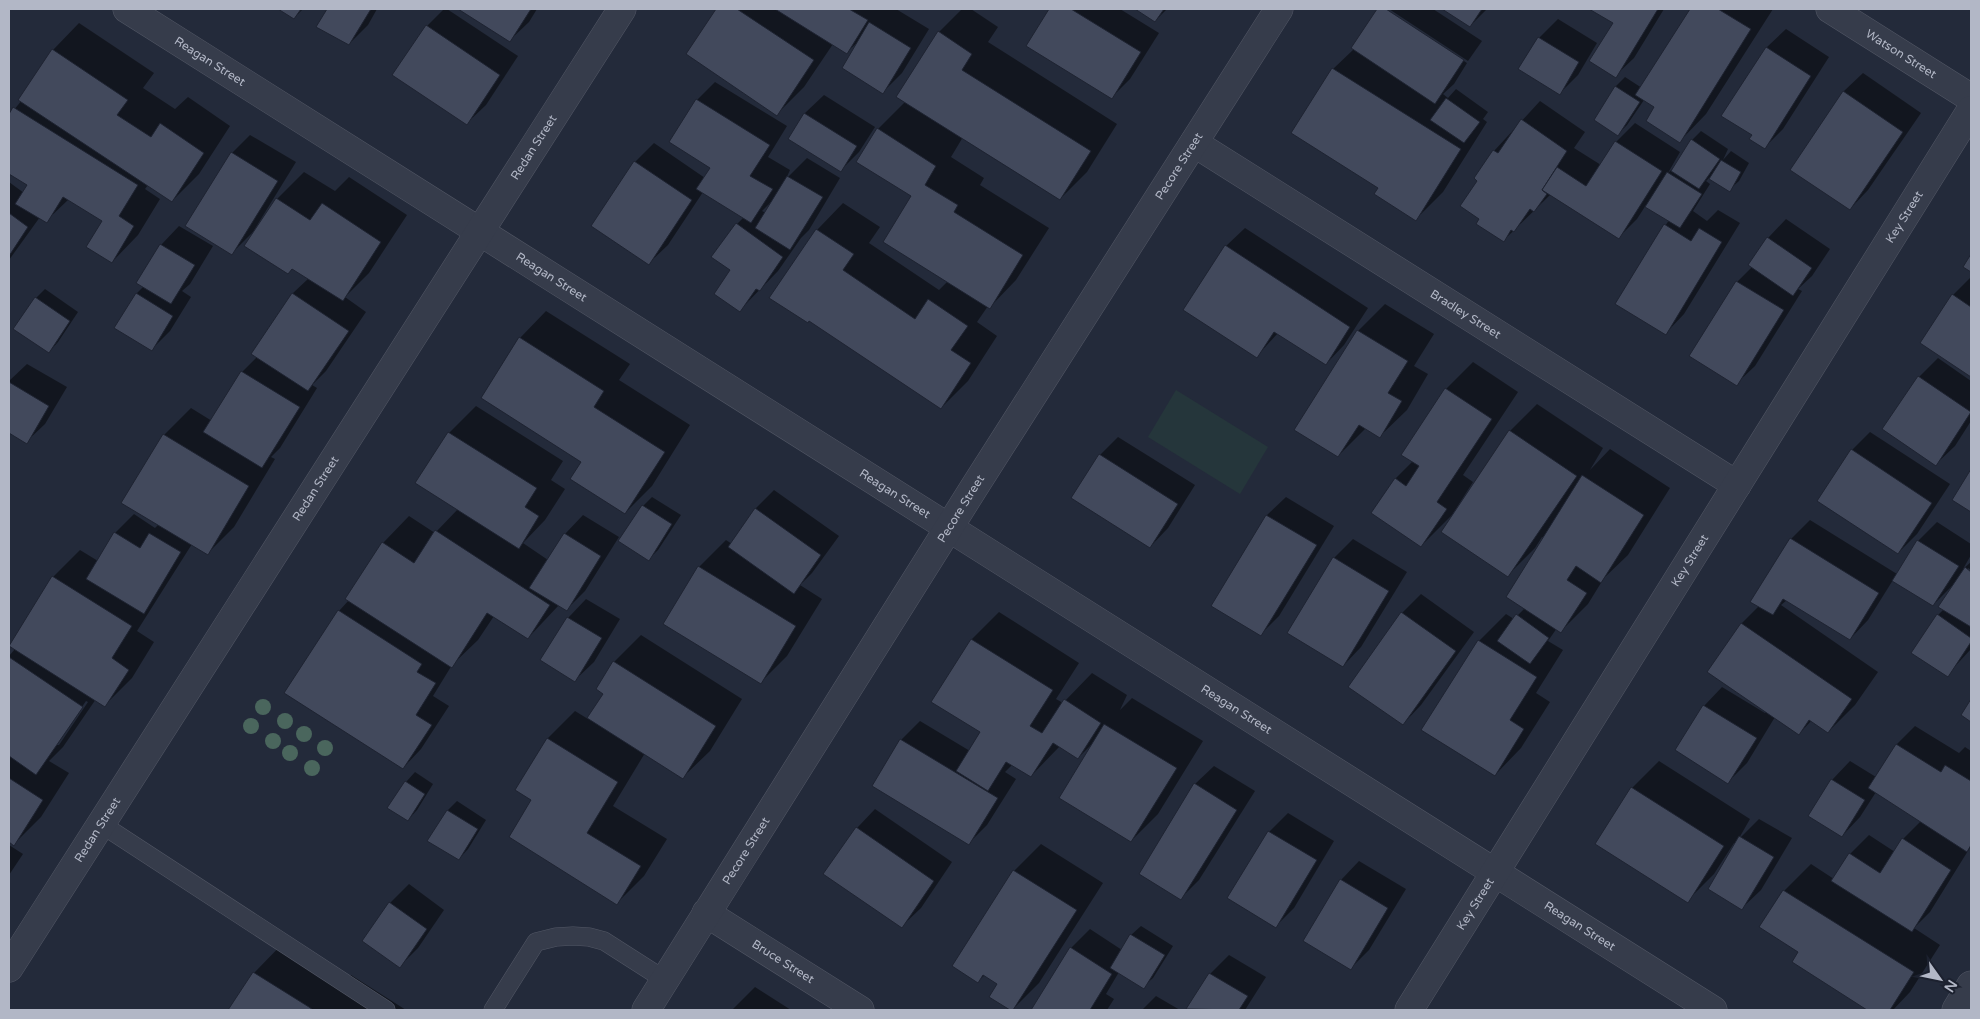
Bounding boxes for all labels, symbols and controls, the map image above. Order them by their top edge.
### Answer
street label: Watson Street [1863,26,1939,82]
street label: Reagan Street [172,34,248,89]
street label: Redan Street [508,112,560,182]
street label: Pecore Street [1152,130,1206,202]
street label: Key Street [1883,188,1926,246]
street label: Reagan Street [513,249,590,305]
street label: Bradley Street [1428,287,1504,342]
street label: Redan Street [290,453,342,524]
street label: Reagan Street [857,466,933,521]
street label: Pecore Street [934,472,987,545]
street label: Key Street [1668,532,1711,589]
street label: Reagan Street [1198,682,1275,737]
street label: Redan Street [71,794,123,865]
street label: Pecore Street [720,814,773,887]
street label: Key Street [1454,875,1497,933]
street label: Reagan Street [1542,898,1618,954]
street label: Bruce Street [749,937,817,987]
north arrow [1915,954,1965,1004]
text: N [1940,976,1961,995]

